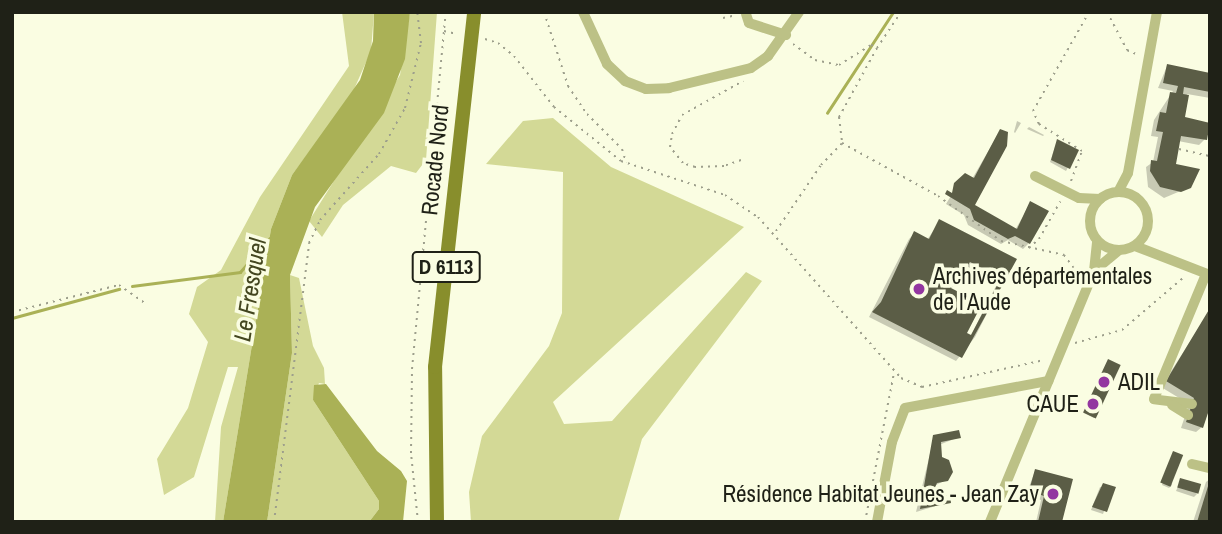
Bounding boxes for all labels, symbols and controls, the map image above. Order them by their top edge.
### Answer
street label: Rocade Nord [415,103,455,217]
water label: Le Fresquel [228,236,272,344]
road number: D 6113 [411,250,481,284]
place label: Archives départementales de l'Aude [933,262,1152,316]
marker: Archives départementales de l'Aude [911,281,927,297]
place label: ADIL [1118,368,1160,396]
marker: ADIL [1096,374,1112,390]
place label: CAUE [1027,390,1079,418]
marker: CAUE [1085,396,1101,412]
place label: Résidence Habitat Jeunes - Jean Zay [722,480,1039,508]
marker: Résidence Habitat Jeunes - Jean Zay [1045,486,1061,502]

